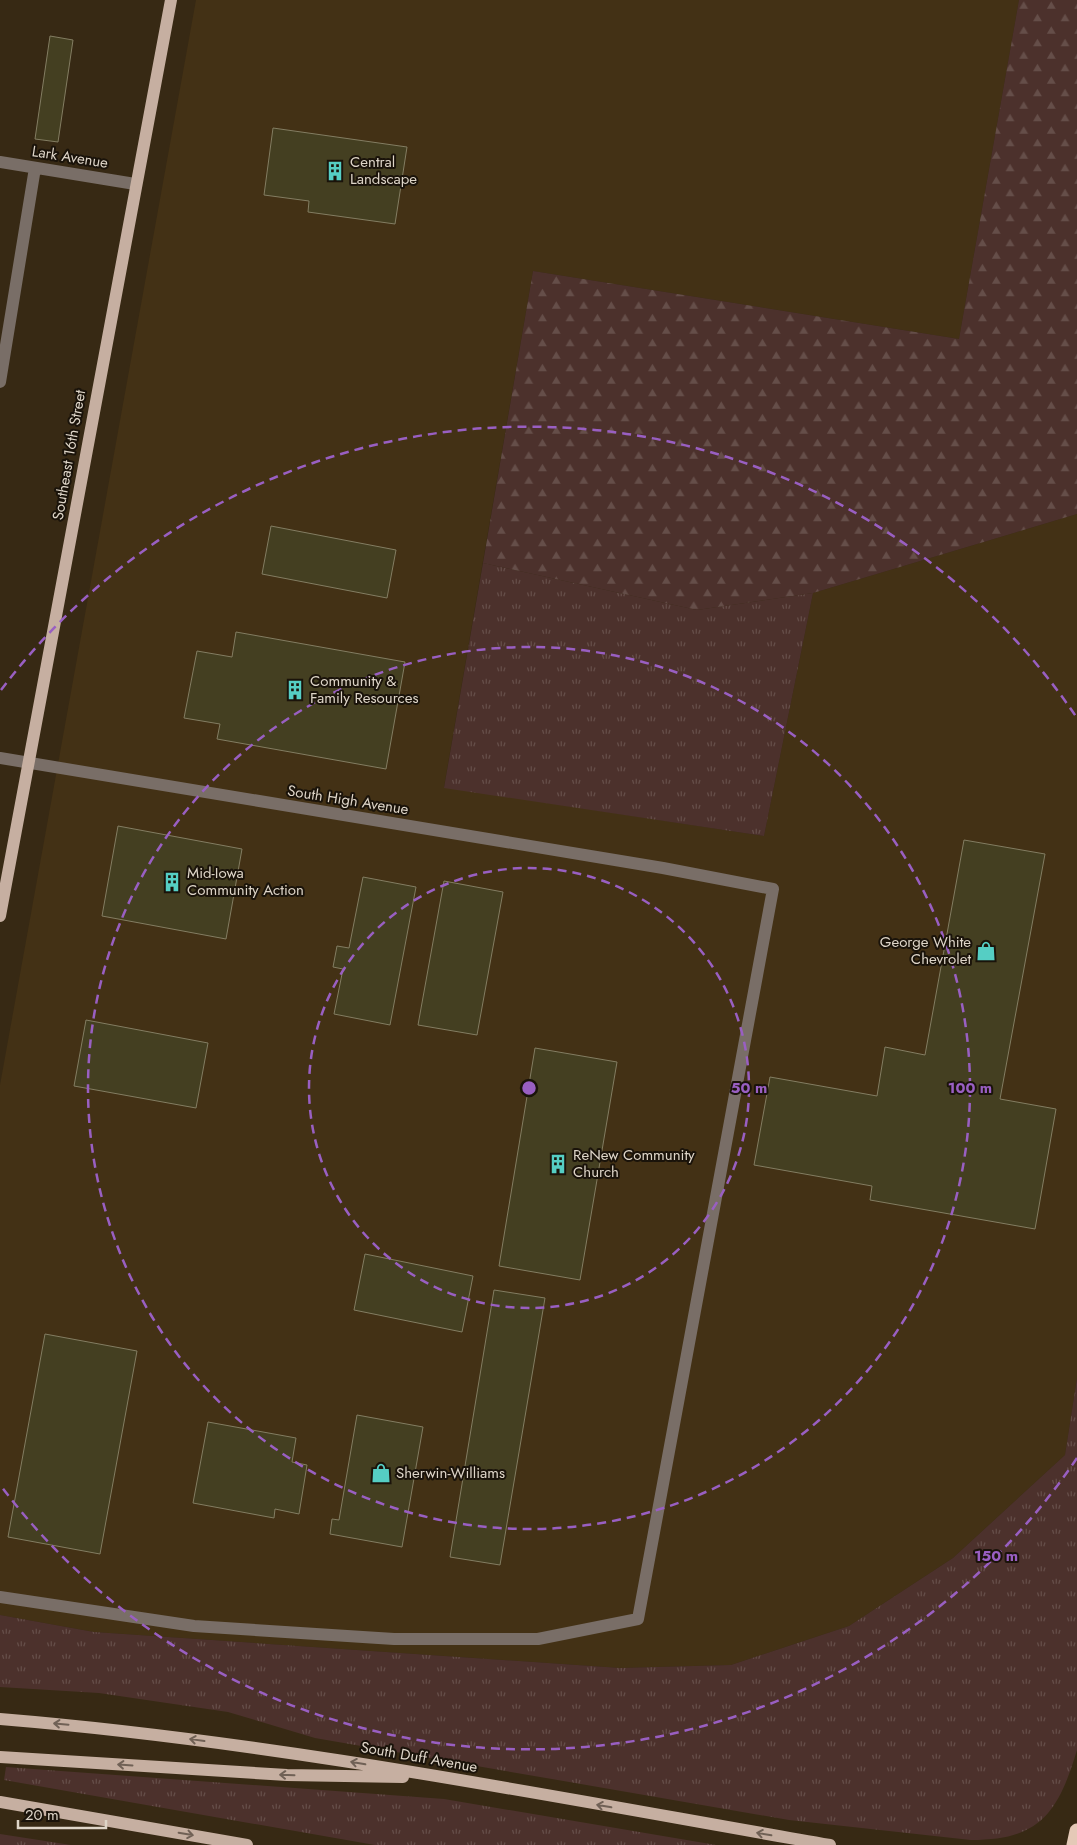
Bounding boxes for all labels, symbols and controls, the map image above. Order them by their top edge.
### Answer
street label: Lark Avenue [30,140,110,174]
place label: Central Landscape [350,151,417,190]
building icon: Central Landscape [324,160,346,182]
street label: Southeast 16th Street [47,388,91,522]
place label: Community & Family Resources [310,670,419,709]
building icon: Community & Family Resources [284,679,306,701]
street label: South High Avenue [286,780,411,820]
place label: Mid-Iowa Community Action [187,862,304,901]
building icon: Mid-Iowa Community Action [161,871,183,893]
place label: George White Chevrolet [880,931,971,970]
shop icon: George White Chevrolet [975,940,997,962]
text: 50 m [731,1077,767,1099]
text: 100 m [948,1077,992,1099]
centre of rings [520,1079,538,1097]
place label: ReNew Community Church [573,1144,695,1183]
building icon: ReNew Community Church [547,1153,569,1175]
shop icon: Sherwin-Williams [370,1462,392,1484]
place label: Sherwin-Williams [396,1462,505,1484]
text: 150 m [974,1545,1018,1567]
one-way arrow [54,1720,70,1729]
one-way arrow [189,1735,205,1745]
street label: South Duff Avenue [359,1736,479,1778]
one-way arrow [350,1757,366,1767]
one-way arrow [117,1760,133,1769]
one-way arrow [279,1770,295,1779]
scale bar [18,1798,105,1830]
one-way arrow [597,1800,613,1810]
text: 20 m [25,1804,59,1826]
one-way arrow [757,1828,773,1838]
one-way arrow [178,1830,194,1840]

